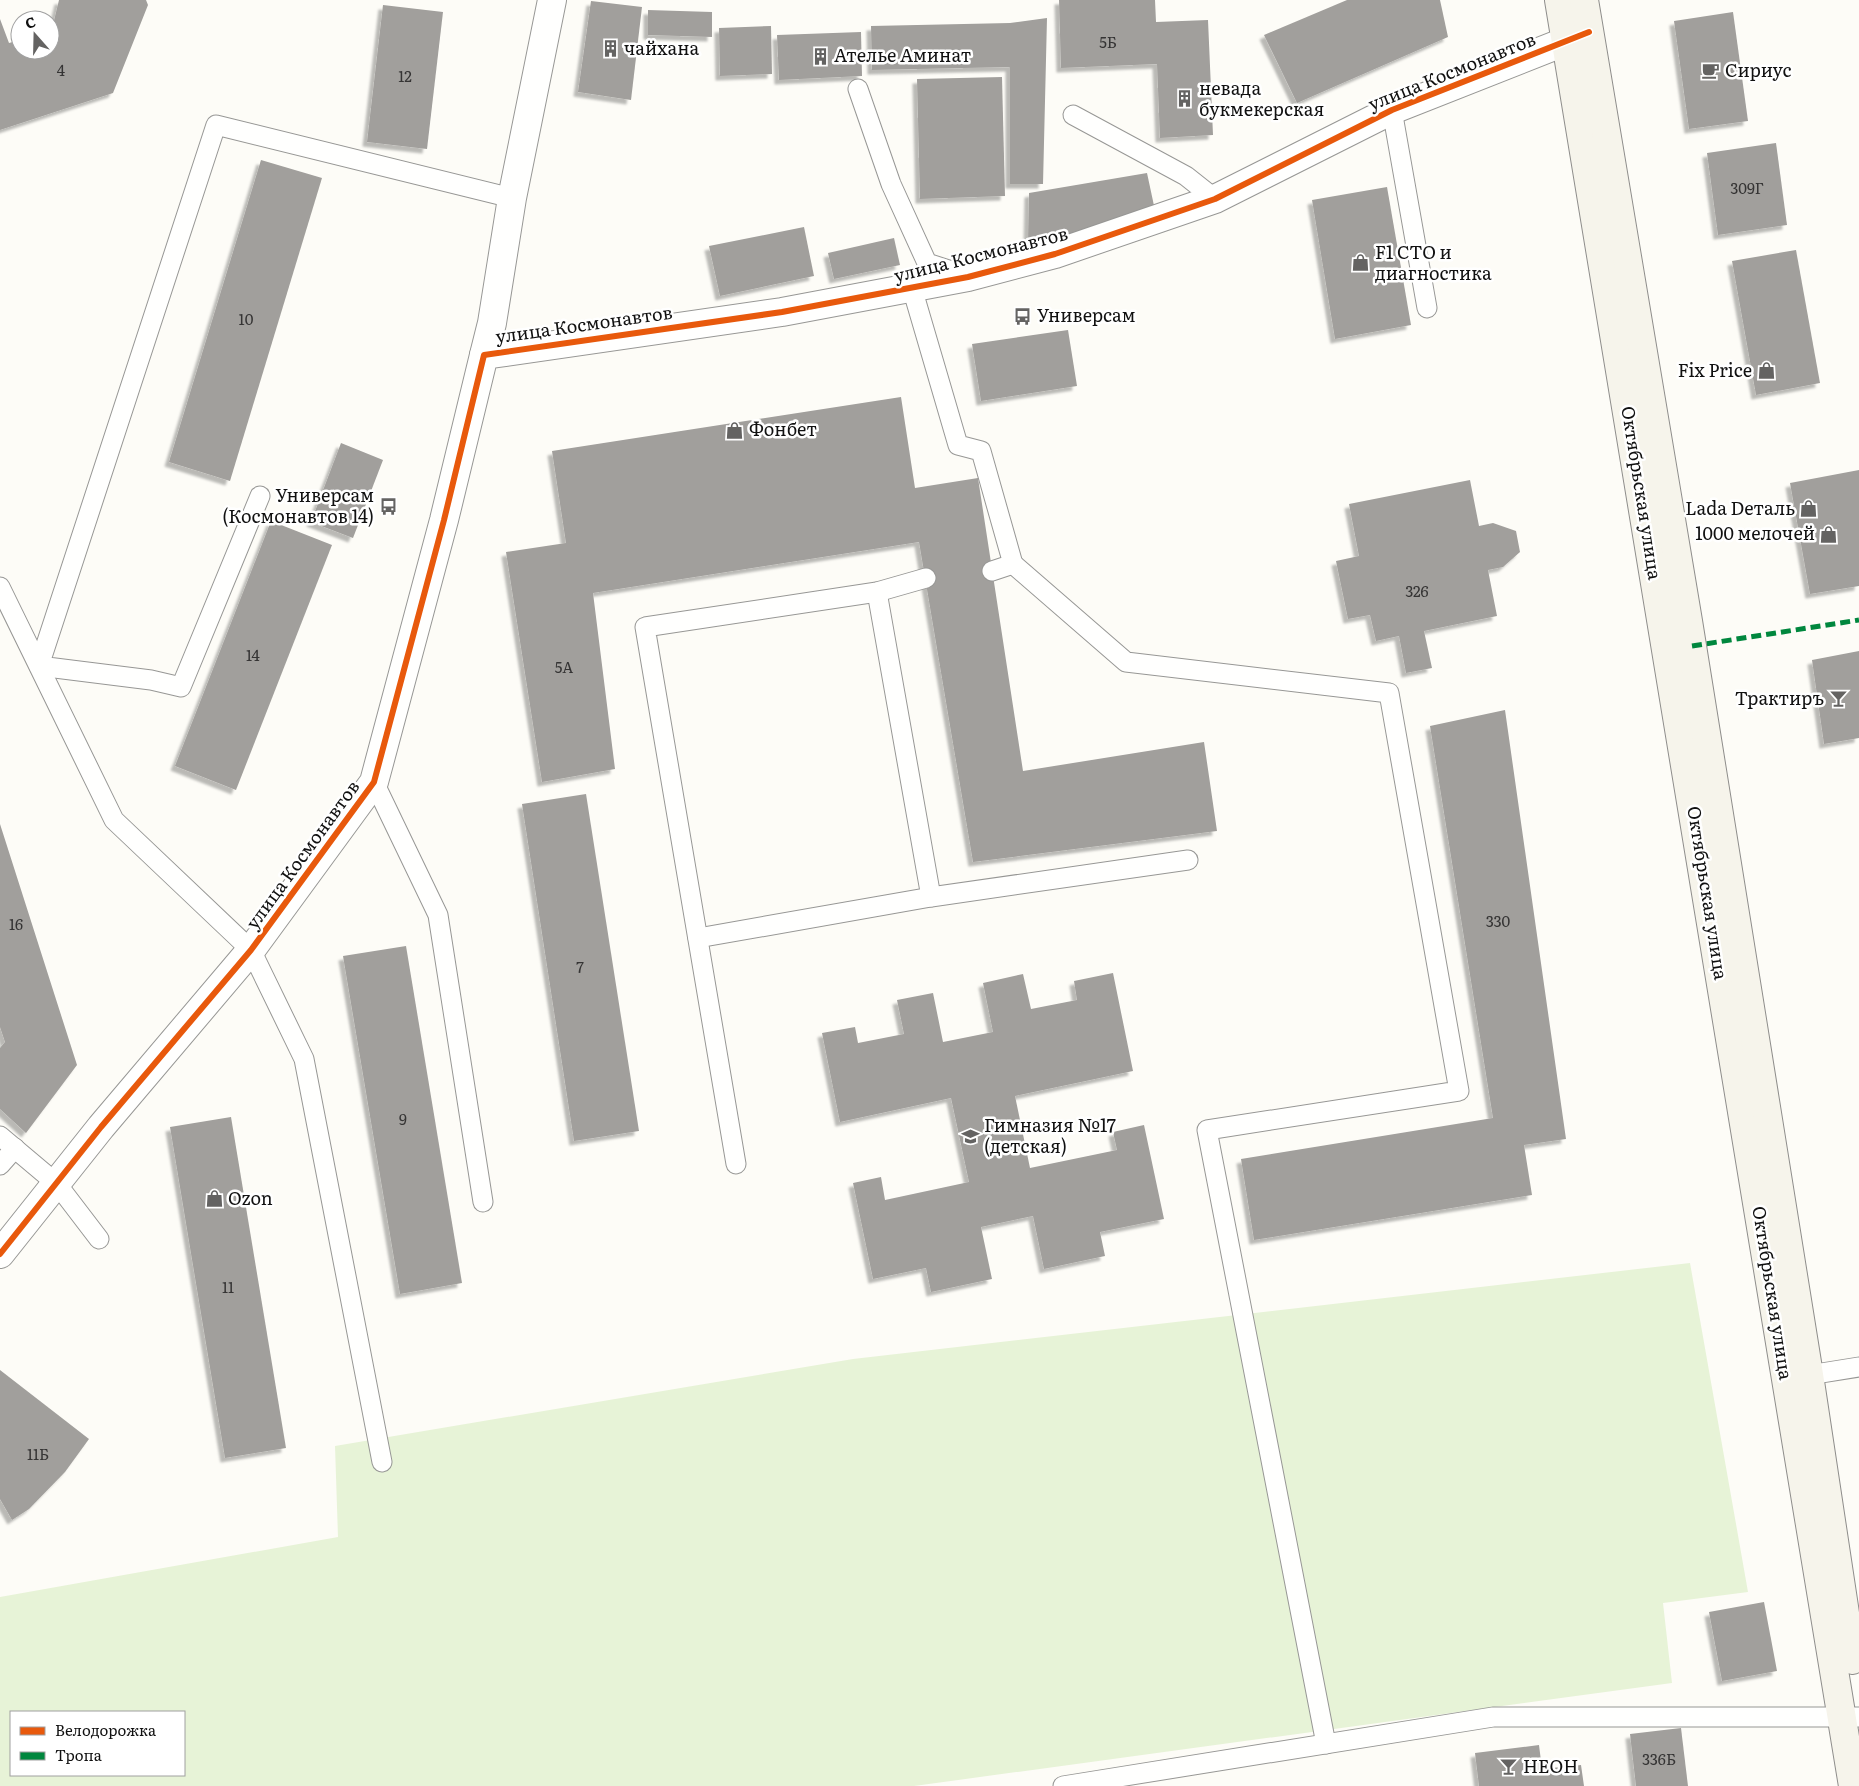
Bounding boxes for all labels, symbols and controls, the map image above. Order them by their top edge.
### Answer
north arrow [10,10,60,60]
text: С [22,11,38,33]
street label: улица Космонавтов [1364,25,1539,117]
house number: 5Б [1099,30,1117,53]
place label: чайхана [624,34,699,61]
building icon: чайхана [600,39,620,59]
place label: Ателье Аминат [834,41,971,68]
building icon: Ателье Аминат [810,46,830,66]
place label: Сириус [1725,56,1791,83]
house number: 4 [57,58,65,81]
cafe icon: Сириус [1701,61,1721,81]
house number: 12 [398,64,412,87]
place label: невада букмекерская [1199,74,1324,122]
building icon: невада букмекерская [1175,89,1195,109]
house number: 309Г [1730,176,1764,199]
street label: улица Космонавтов [891,219,1071,288]
place label: F1 СТО и диагностика [1375,238,1492,286]
shop icon: F1 СТО и диагностика [1351,253,1371,273]
street label: улица Космонавтов [493,298,674,349]
place label: Универсам [1037,301,1136,328]
bus stop icon: Универсам [1013,306,1033,326]
house number: 10 [239,307,254,330]
place label: Fix Price [1678,356,1752,383]
shop icon: Fix Price [1756,361,1776,381]
street label: Октябрьская улица [1615,404,1670,582]
place label: Фонбет [749,415,817,442]
shop icon: Фонбет [725,420,745,440]
place label: Универсам (Космонавтов 14) [222,481,374,529]
place label: Lada Dеталь [1685,494,1795,521]
bus stop icon: Универсам (Космонавтов 14) [378,496,398,516]
shop icon: Lada Dеталь [1799,499,1819,519]
place label: 1000 мелочей [1695,519,1815,546]
shop icon: 1000 мелочей [1819,524,1839,544]
house number: 326 [1405,579,1429,602]
house number: 14 [246,643,260,666]
house number: 5А [555,655,573,678]
place label: Трактиръ [1735,684,1824,711]
bar icon: Трактиръ [1828,689,1848,709]
street label: улица Космонавтов [238,774,365,934]
street label: Октябрьская улица [1681,804,1736,982]
house number: 330 [1486,909,1511,932]
house number: 16 [9,912,23,935]
house number: 7 [576,955,584,978]
house number: 9 [399,1107,407,1130]
place label: Гимназия №17 (детская) [984,1111,1116,1159]
school or university icon: Гимназия №17 (детская) [960,1126,980,1146]
place label: Ozon [228,1184,273,1211]
shop icon: Ozon [204,1189,224,1209]
street label: Октябрьская улица [1746,1204,1801,1382]
house number: 11 [222,1275,234,1298]
house number: 11Б [27,1442,49,1465]
legend [10,1711,185,1776]
text: Велодорожка [55,1718,157,1741]
text: Тропа [55,1743,103,1766]
house number: 336Б [1642,1747,1676,1770]
place label: НЕОН [1523,1752,1578,1779]
bar icon: НЕОН [1499,1757,1519,1777]

